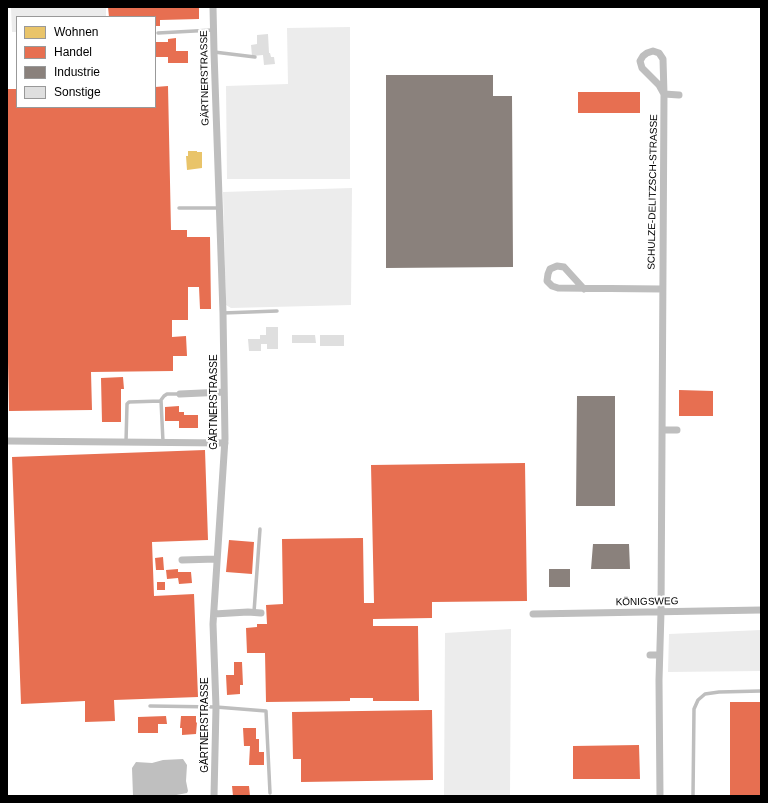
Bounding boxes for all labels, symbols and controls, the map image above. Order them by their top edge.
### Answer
legend [16,16,156,108]
text: Wohnen [54,25,98,39]
street label: GÄRTNERSTRASSE [198,30,212,126]
text: Handel [54,45,92,59]
text: Industrie [54,65,100,79]
text: Sonstige [54,85,101,99]
street label: SCHULZE-DELITZSCH-STRASSE [646,114,660,270]
street label: GÄRTNERSTRASSE [208,354,220,450]
street label: KÖNIGSWEG [616,595,678,609]
street label: GÄRTNERSTRASSE [199,677,211,773]

